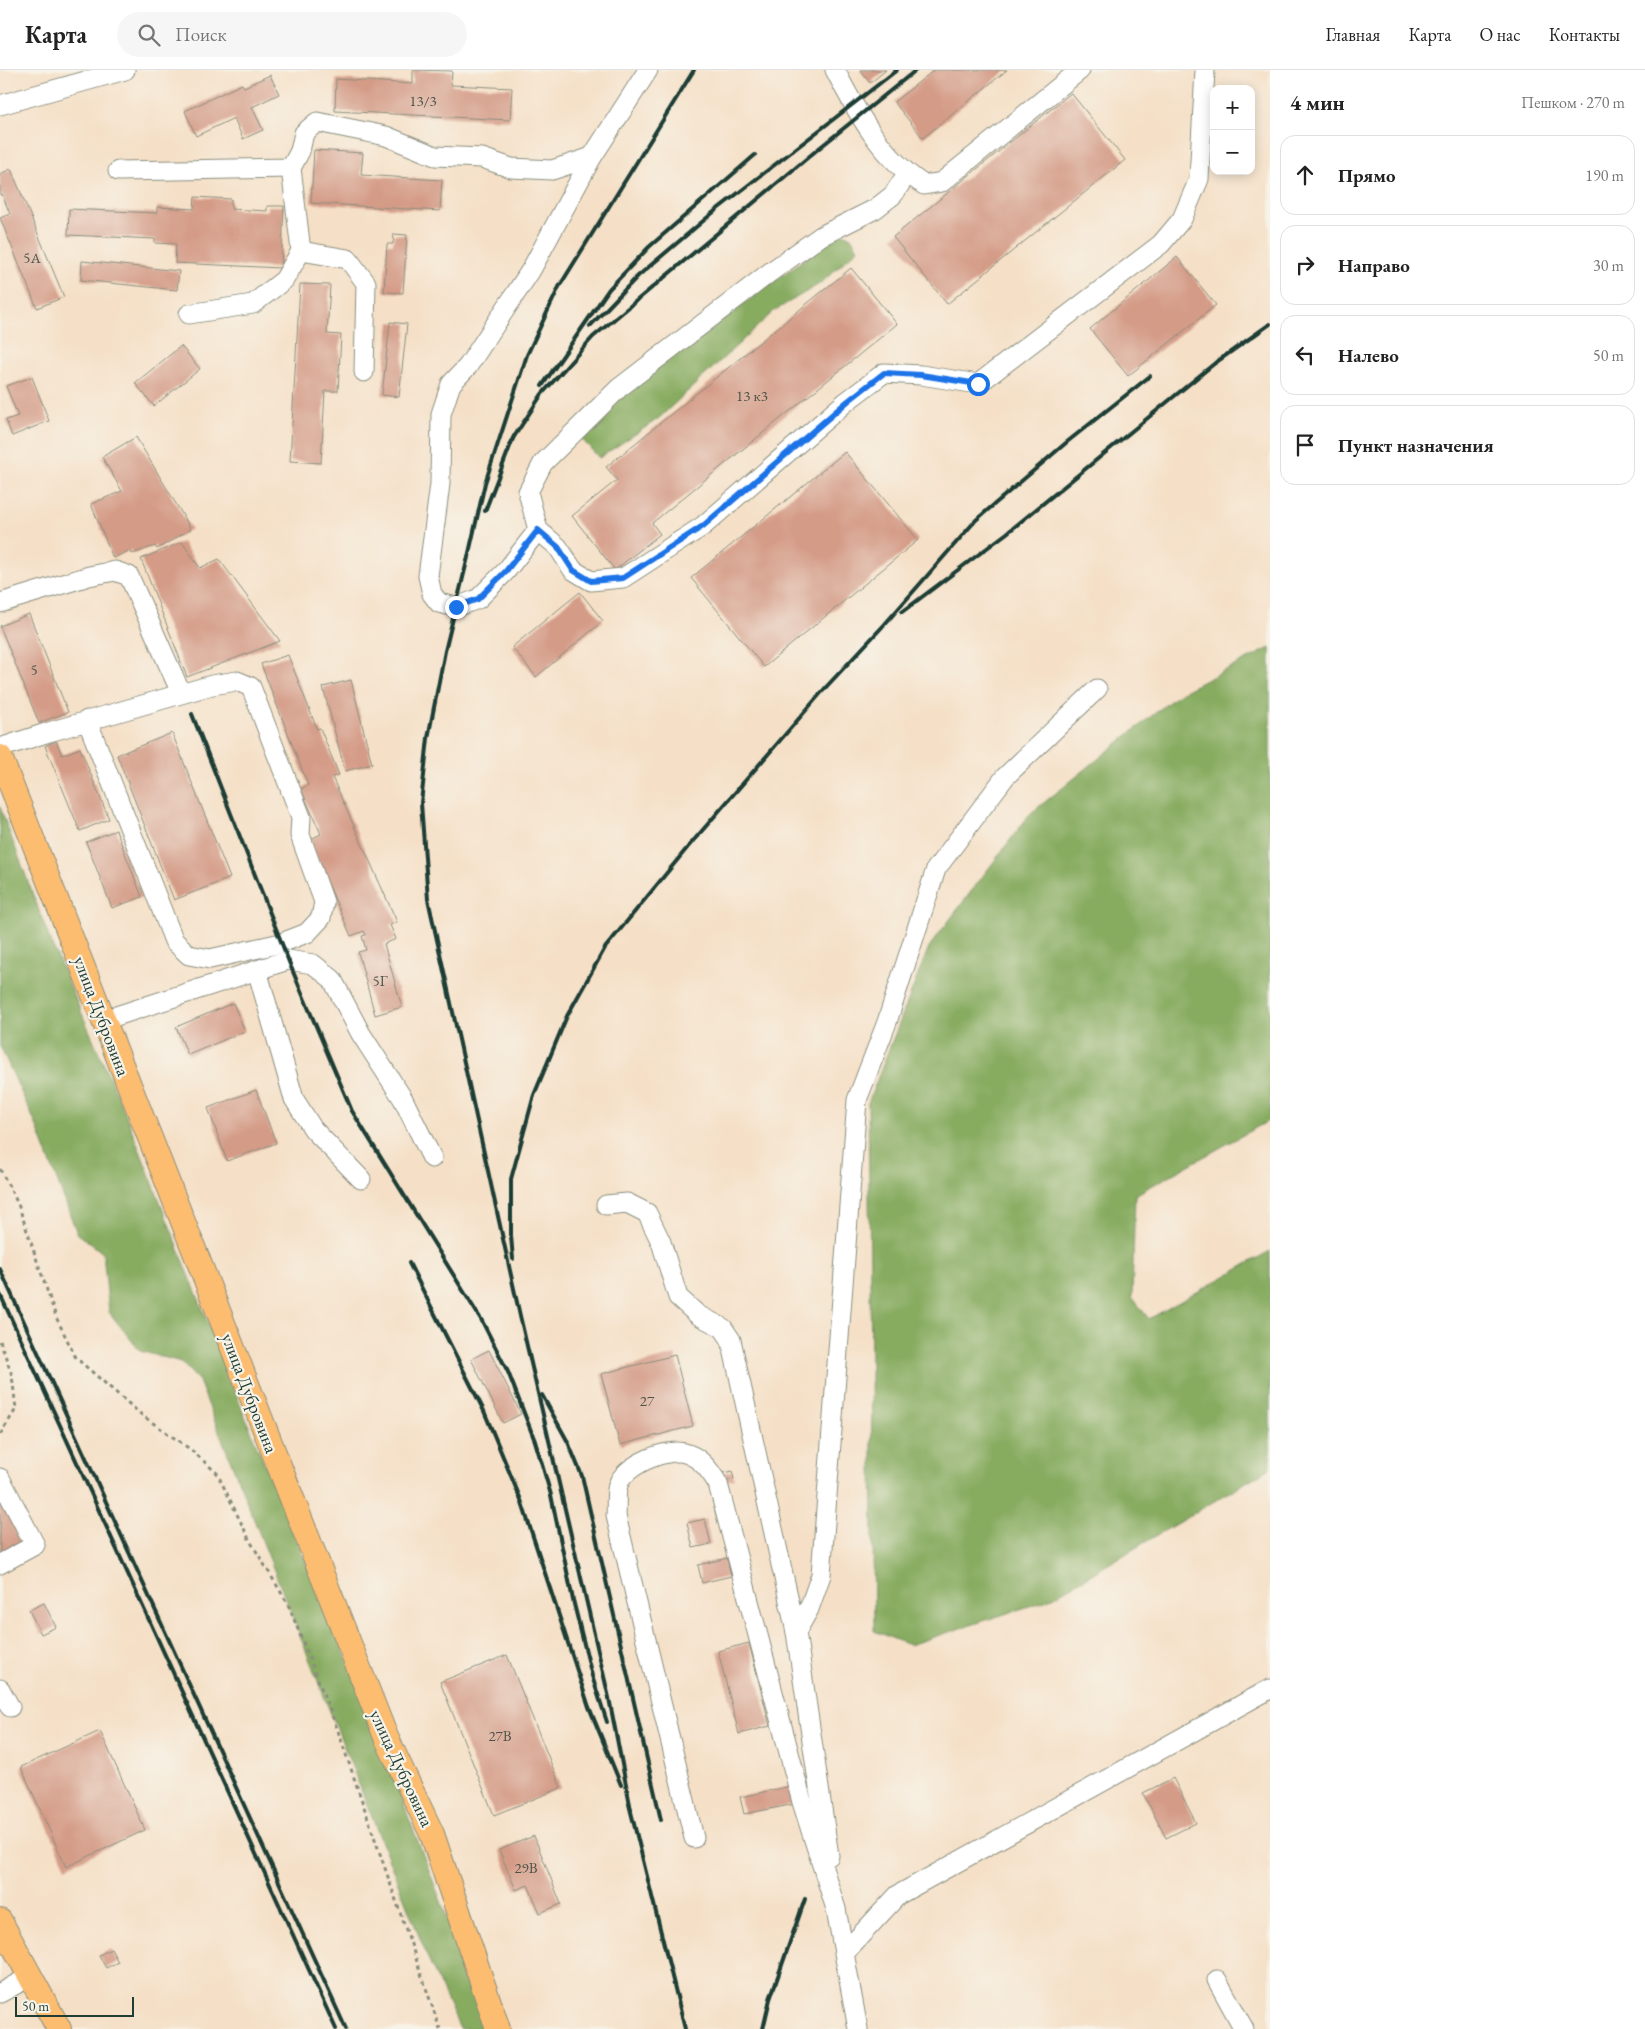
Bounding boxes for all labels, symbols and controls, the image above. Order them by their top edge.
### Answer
search box [117,12,467,57]
text: Карта [25,19,87,50]
icon: search [135,21,163,49]
text: Поиск [175,22,227,47]
text: Главная [1326,23,1380,46]
text: Карта [1408,23,1451,46]
text: О нас [1479,23,1521,46]
text: Контакты [1549,23,1620,46]
map controls [1210,85,1255,175]
button: + [1210,85,1255,130]
text: 4 мин [1290,89,1345,116]
house number: 13/3 [409,91,437,110]
text: Пешком · 270 m [1521,92,1625,113]
button: − [1210,130,1255,175]
icon: ahead [1291,161,1319,189]
text: Прямо [1338,163,1396,188]
text: 190 m [1585,165,1624,186]
house number: 5А [23,248,41,267]
icon: right [1291,251,1319,279]
text: Направо [1338,253,1410,278]
text: 30 m [1593,255,1624,276]
icon: left [1291,341,1319,369]
text: Налево [1338,343,1399,368]
text: 50 m [1593,345,1624,366]
route start [967,373,990,396]
house number: 13 к3 [736,386,768,405]
icon: arrive [1291,431,1319,459]
text: Пункт назначения [1338,433,1494,458]
route end [445,596,468,619]
house number: 5 [30,660,38,679]
street label: улица Дубровина [69,953,136,1080]
house number: 5Г [373,971,388,990]
street label: улица Дубровина [217,1330,284,1457]
house number: 27 [640,1391,655,1410]
street label: улица Дубровина [365,1706,440,1831]
house number: 27В [488,1726,512,1745]
house number: 29В [514,1858,538,1877]
scale bar [15,1994,134,2017]
text: 50 m [22,1997,49,2015]

